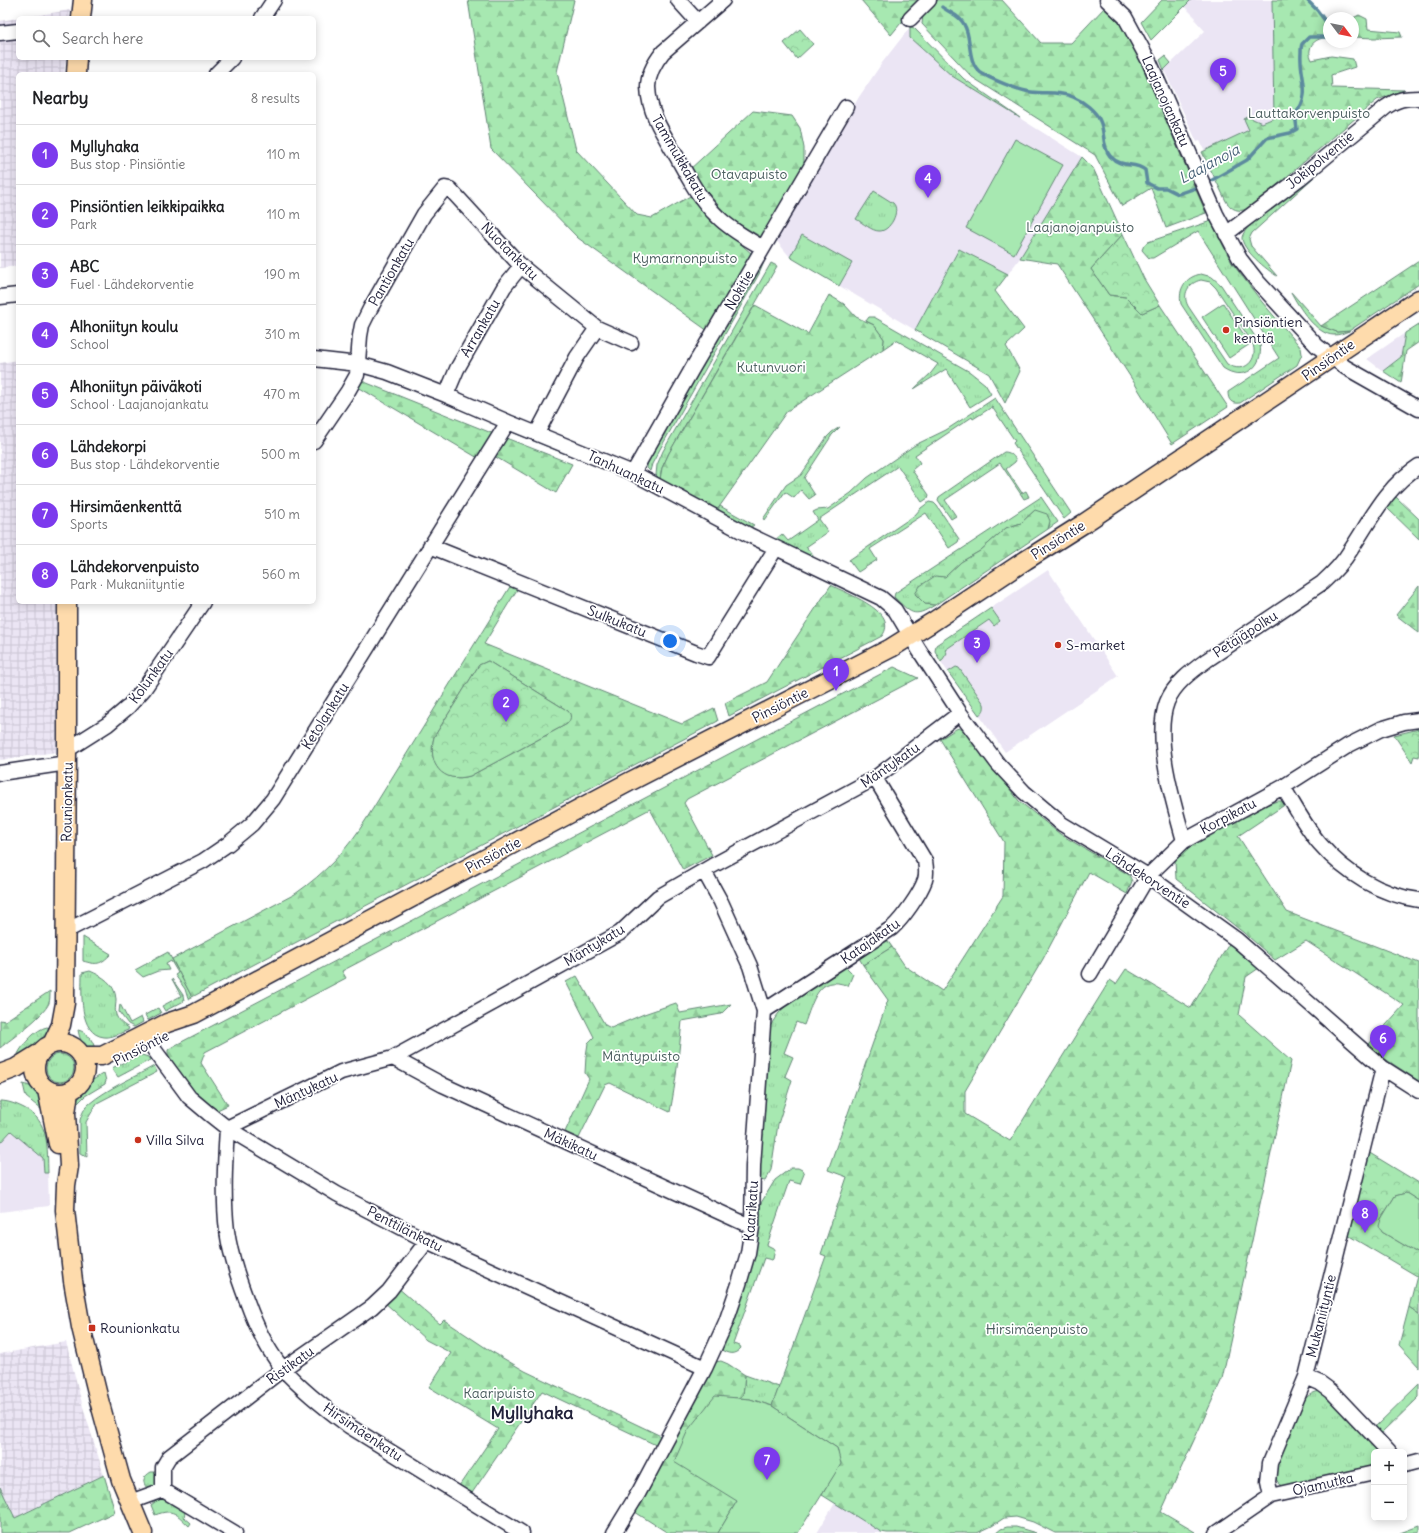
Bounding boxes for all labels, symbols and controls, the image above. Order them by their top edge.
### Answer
north arrow [1323,12,1359,48]
search box [16,16,316,60]
icon: search [30,27,52,49]
text: Search here [62,29,143,48]
street label: Laajanojankatu [1138,53,1194,149]
pin: 5 [1210,58,1236,91]
text: Nearby [32,87,88,109]
text: 8 results [251,90,300,107]
park label: Lauttakorvenpuisto [1248,104,1370,122]
street label: Tammukkakatu [648,111,712,205]
street label: Jokipolventie [1282,127,1358,193]
text: Myllyhaka [70,137,139,156]
water label: Laajanoja [1175,139,1244,187]
text: 1 [42,146,48,163]
text: 110 m [267,146,300,163]
text: Bus stop · Pinsiöntie [70,156,185,173]
park label: Otavapuisto [711,165,787,183]
pin: 4 [915,165,941,198]
text: Pinsiöntien leikkipaikka [70,197,225,216]
text: 2 [41,206,49,223]
text: 110 m [267,206,300,223]
text: Park [70,216,97,233]
street label: Nuotankatu [477,218,543,284]
park label: Laajanojanpuisto [1026,218,1134,236]
street label: Pantionkatu [364,235,418,309]
park label: Kymarnonpuisto [633,249,738,267]
text: ABC [70,257,99,276]
text: 3 [41,266,49,283]
text: 190 m [264,266,300,283]
street label: Nokitie [720,267,758,313]
text: Fuel · Lähdekorventie [70,276,194,293]
street label: Arrankatu [456,296,504,360]
place label: Pinsiöntien kenttä [1234,313,1303,347]
text: Alhoniityn koulu [70,317,178,336]
marker: Pinsiöntien kenttä [1221,325,1231,335]
text: 4 [41,326,49,343]
text: 310 m [265,326,300,343]
street label: Pinsiöntie [1298,335,1358,385]
text: School [70,336,109,353]
park label: Kutunvuori [736,358,806,376]
text: Alhoniityn päiväkoti [70,377,202,396]
text: 5 [41,386,49,403]
text: 470 m [263,386,300,403]
text: School · Laajanojankatu [70,396,209,413]
text: Lähdekorpi [70,437,146,456]
text: 6 [41,446,49,463]
text: 500 m [261,446,300,463]
street label: Tanhuankatu [585,446,667,498]
text: Bus stop · Lähdekorventie [70,456,220,473]
text: Hirsimäenkenttä [70,497,182,516]
text: 7 [42,506,48,523]
text: 510 m [264,506,300,523]
text: Sports [70,516,108,533]
street label: Pinsiöntie [1028,516,1088,564]
text: Lähdekorvenpuisto [70,557,199,576]
text: 8 [41,566,49,583]
text: 560 m [262,566,300,583]
text: Park · Mukaniityntie [70,576,185,593]
street label: Sulkukatu [585,601,649,641]
street label: Petäjäpolku [1209,606,1281,662]
pin: 3 [964,630,990,663]
your location [660,631,680,651]
place label: S-market [1066,636,1125,654]
marker: S-market [1053,640,1063,650]
street label: Kolunkatu [125,645,177,707]
pin: 1 [823,658,849,691]
street label: Ketolankatu [297,679,353,753]
street label: Pinsiöntie [749,683,811,727]
pin: 2 [493,689,519,722]
street label: Mäntykatu [857,738,923,792]
street label: Rounionkatu [57,762,77,842]
street label: Korpikatu [1197,794,1259,838]
street label: Pinsiöntie [462,833,524,877]
street label: Lähdekorventie [1102,844,1194,912]
street label: Katajakatu [837,914,903,968]
street label: Mäntykatu [560,920,628,970]
pin: 6 [1370,1025,1396,1058]
street label: Pinsiöntie [110,1026,172,1070]
park label: Mäntypuisto [602,1047,680,1065]
street label: Mäntykatu [271,1068,341,1112]
street label: Mäkikatu [541,1124,601,1164]
place label: Villa Silva [146,1131,204,1149]
marker: Villa Silva [133,1135,143,1145]
street label: Kaarikatu [740,1180,762,1242]
pin: 8 [1352,1200,1378,1233]
street label: Penttilänkatu [364,1202,446,1256]
street label: Mukaniityntie [1302,1273,1340,1359]
place label: Rounionkatu [100,1319,180,1337]
park label: Hirsimäenpuisto [986,1320,1088,1338]
marker: Rounionkatu [87,1323,97,1333]
street label: Ristikatu [263,1342,317,1388]
park label: Kaaripuisto [463,1384,535,1402]
street label: Hirsimäenkatu [320,1399,406,1465]
district label: Myllyhaka [491,1401,574,1424]
pin: 7 [754,1447,780,1480]
map controls [1371,1449,1407,1521]
button: + [1371,1449,1407,1485]
street label: Ojamutka [1291,1468,1355,1500]
button: − [1371,1485,1407,1521]

